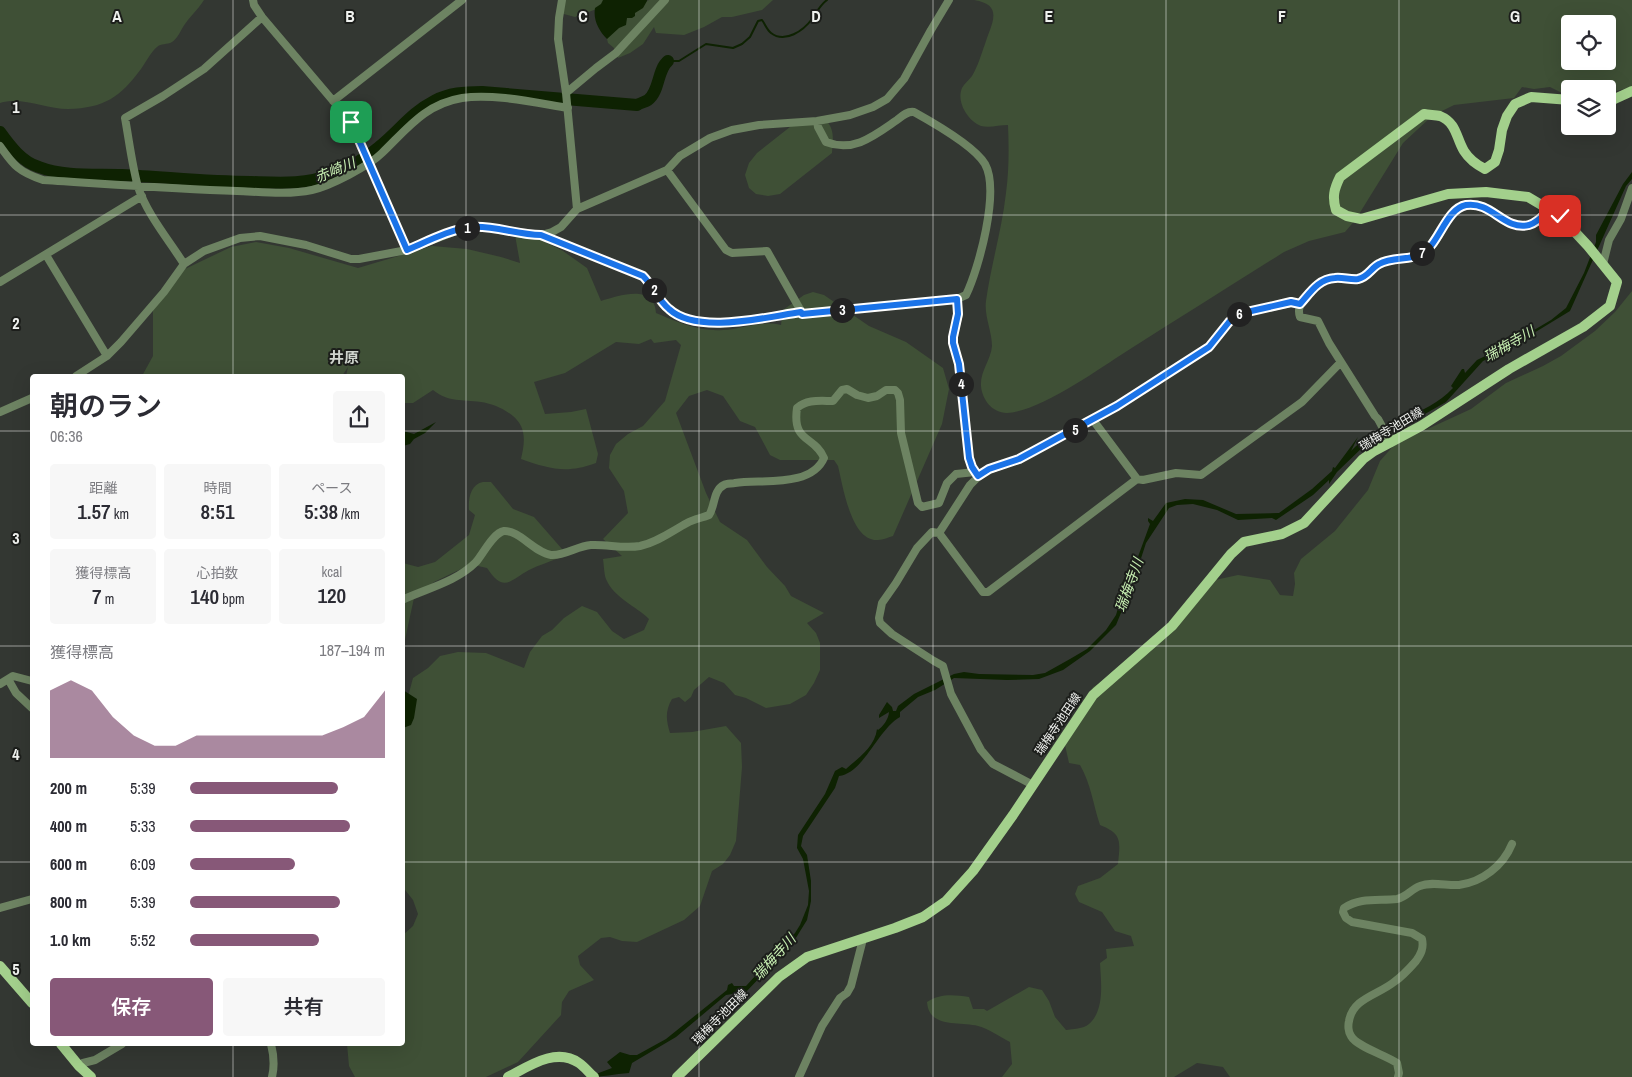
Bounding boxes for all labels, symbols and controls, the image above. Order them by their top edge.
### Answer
text: A [112,5,122,27]
text: B [345,5,355,27]
text: C [578,5,588,27]
text: D [811,5,821,27]
text: E [1045,5,1054,27]
text: F [1278,5,1286,27]
text: G [1510,5,1520,27]
map controls [1561,15,1616,135]
button: locate [1561,15,1616,70]
button: layers [1561,80,1616,135]
text: 1 [12,96,20,118]
pin [330,101,372,143]
icon: arrive [337,108,365,136]
water label: 赤崎川 [312,153,360,186]
pin [1539,195,1581,237]
icon: check [1546,202,1574,230]
pin: 1 [454,216,480,240]
text: 1 [464,219,471,237]
pin: 7 [1410,240,1434,266]
text: 7 [1419,244,1426,262]
pin: 2 [642,278,666,302]
text: 2 [651,281,658,299]
pin: 3 [830,298,854,322]
text: 3 [839,301,846,319]
pin: 6 [1226,302,1252,326]
text: 6 [1236,305,1243,323]
text: 2 [12,312,20,334]
water label: 瑞梅寺川 [1480,321,1539,366]
district label: 井原 [329,347,359,368]
pin: 4 [948,372,974,396]
text: 4 [958,375,965,393]
text: 朝のラン [50,387,162,425]
button: share [333,391,385,443]
street label: 瑞梅寺池田線 [1356,404,1426,454]
pin: 5 [1062,418,1088,442]
text: 5 [1072,421,1079,439]
text: 06:36 [50,425,83,447]
text: 距離 [89,479,117,497]
text: 時間 [203,479,231,497]
text: ペース [311,479,352,497]
text: 1.57 [77,497,111,526]
text: 8:51 [200,497,235,526]
text: 5:38 [304,497,338,526]
text: km [111,505,129,523]
text: /km [338,505,360,523]
text: 3 [12,527,20,549]
water label: 瑞梅寺川 [1111,554,1148,614]
text: kcal [322,563,342,581]
text: 獲得標高 [75,564,131,582]
text: 心拍数 [196,564,238,582]
text: 120 [317,581,346,610]
text: 7 [92,582,102,611]
text: 140 [190,582,219,611]
text: m [102,590,114,608]
text: bpm [219,590,245,608]
text: 187–194 m [319,639,385,661]
text: 獲得標高 [50,641,114,663]
street label: 瑞梅寺池田線 [1031,690,1085,758]
text: 4 [12,743,20,765]
text: 200 m [50,777,87,799]
text: 5:39 [130,777,156,799]
text: 400 m [50,815,87,837]
text: 5:33 [130,815,156,837]
text: 600 m [50,853,87,875]
text: 6:09 [130,853,156,875]
text: 800 m [50,891,87,913]
text: 5:39 [130,891,156,913]
text: 1.0 km [50,929,91,951]
text: 5:52 [130,929,156,951]
water label: 瑞梅寺川 [749,929,801,984]
text: 5 [12,958,20,980]
button: 保存 [50,978,213,1036]
button: 共有 [223,978,385,1036]
street label: 瑞梅寺池田線 [689,986,751,1048]

